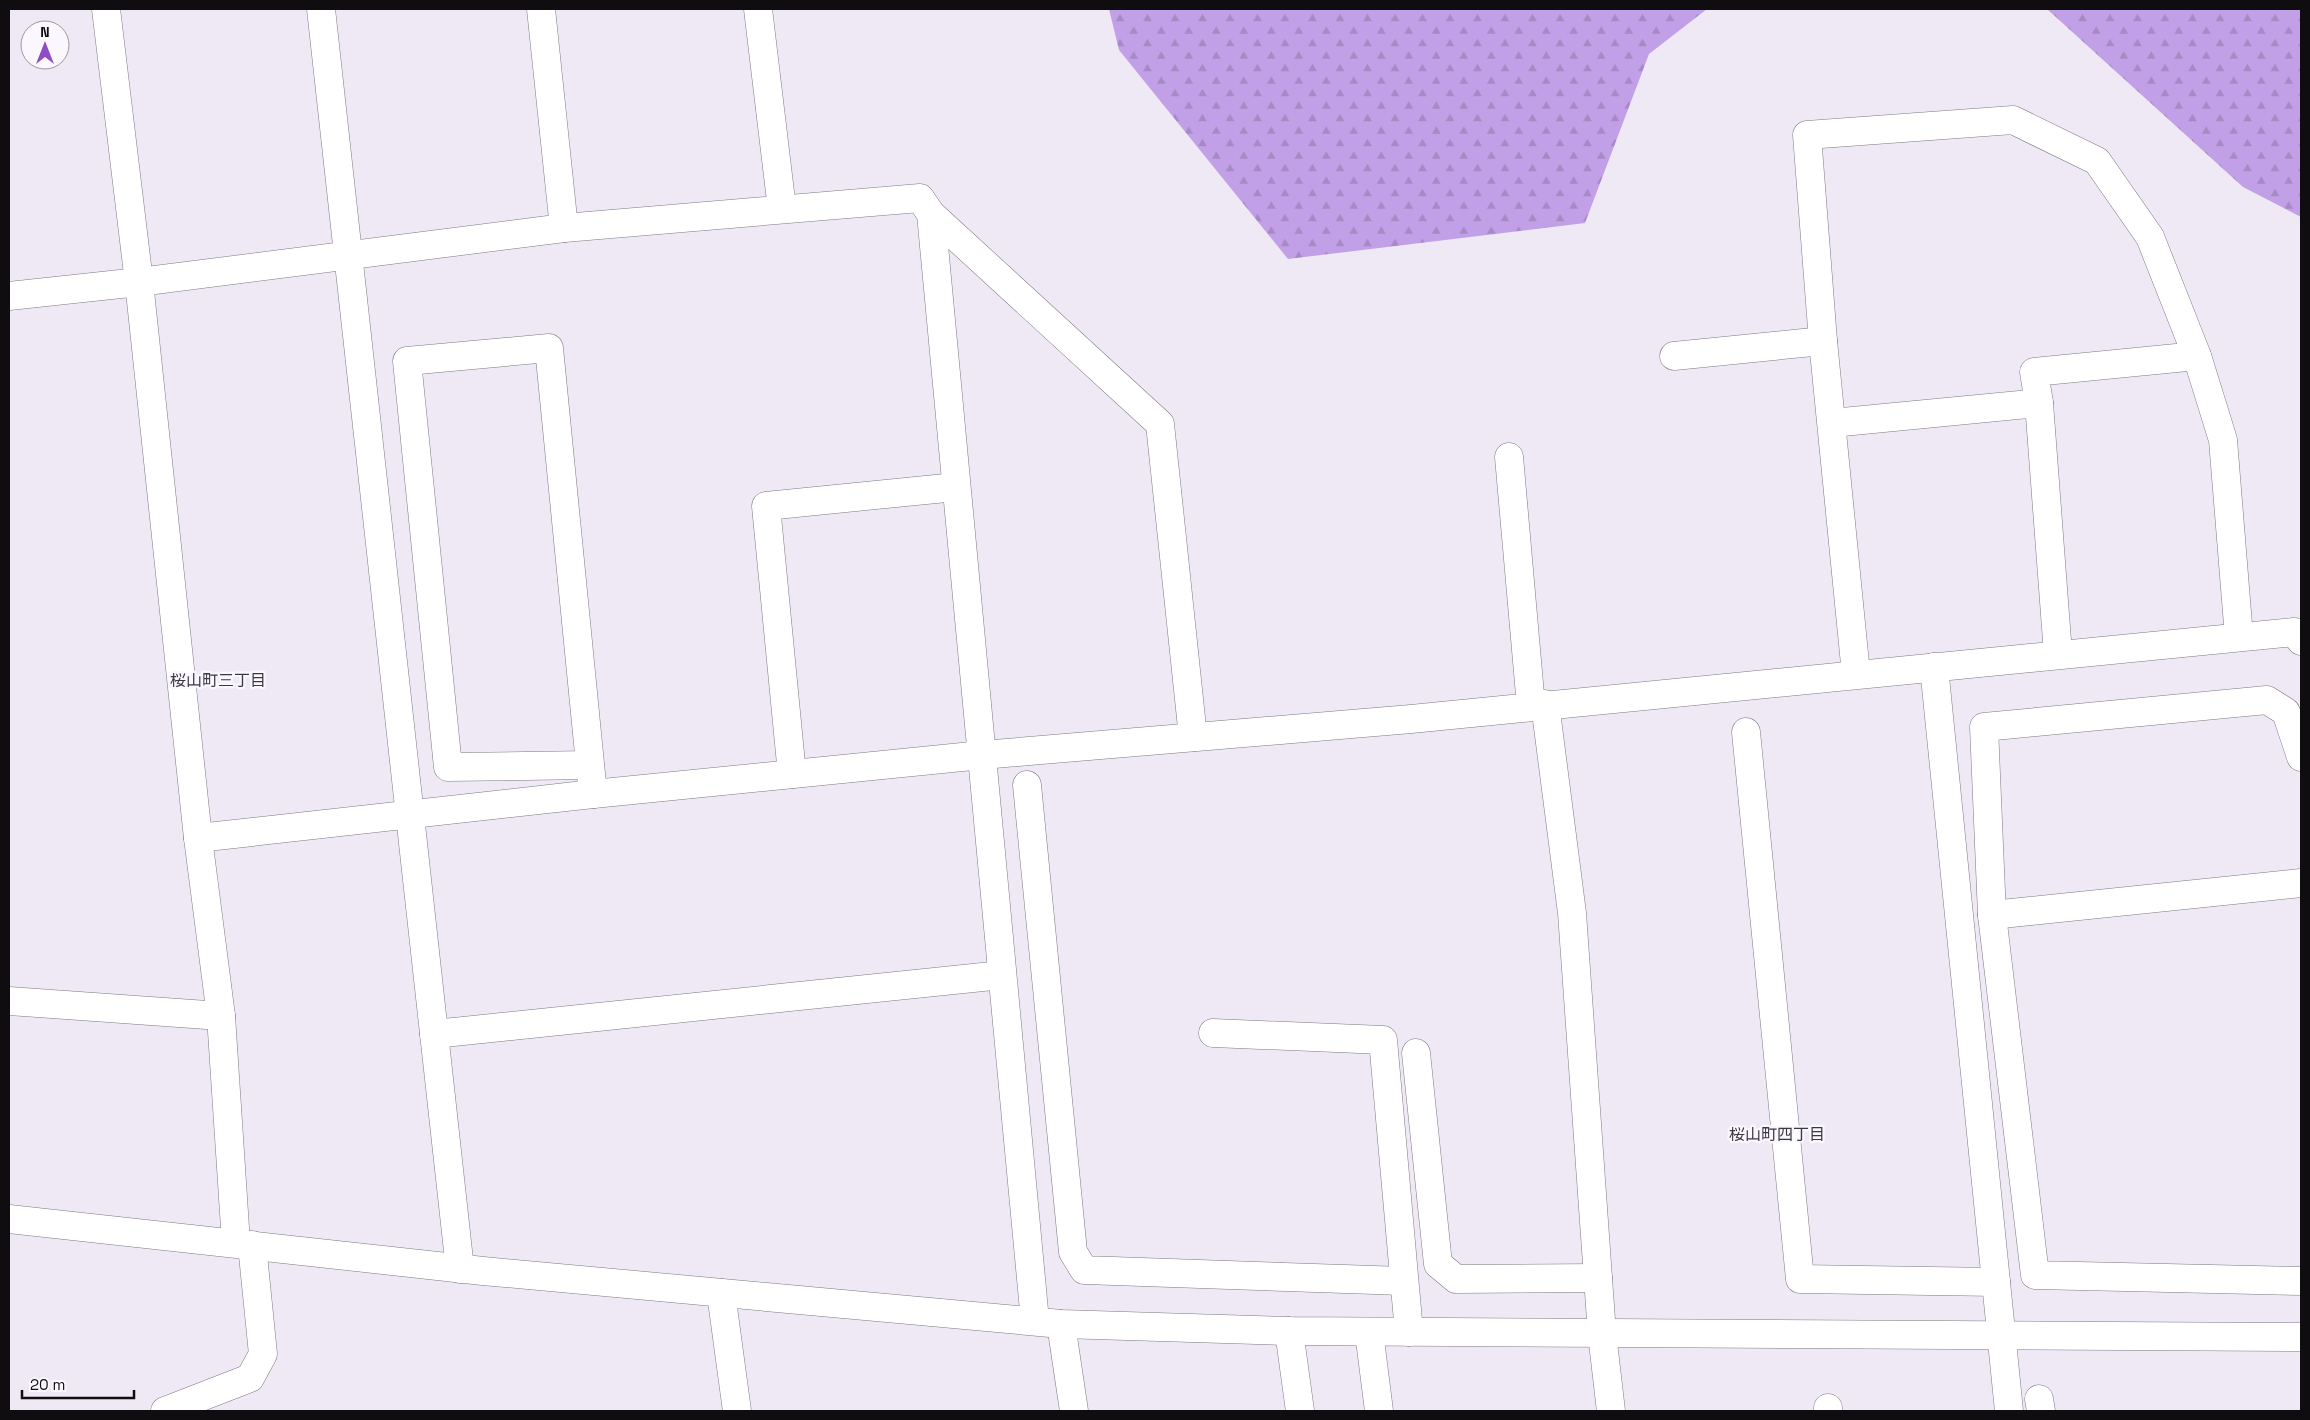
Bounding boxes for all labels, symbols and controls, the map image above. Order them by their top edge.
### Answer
north arrow [20,20,70,70]
text: N [40,23,50,41]
district label: 桜山町三丁目 [170,670,266,691]
district label: 桜山町四丁目 [1729,1124,1825,1145]
scale bar [22,1368,135,1400]
text: 20 m [30,1375,65,1394]

